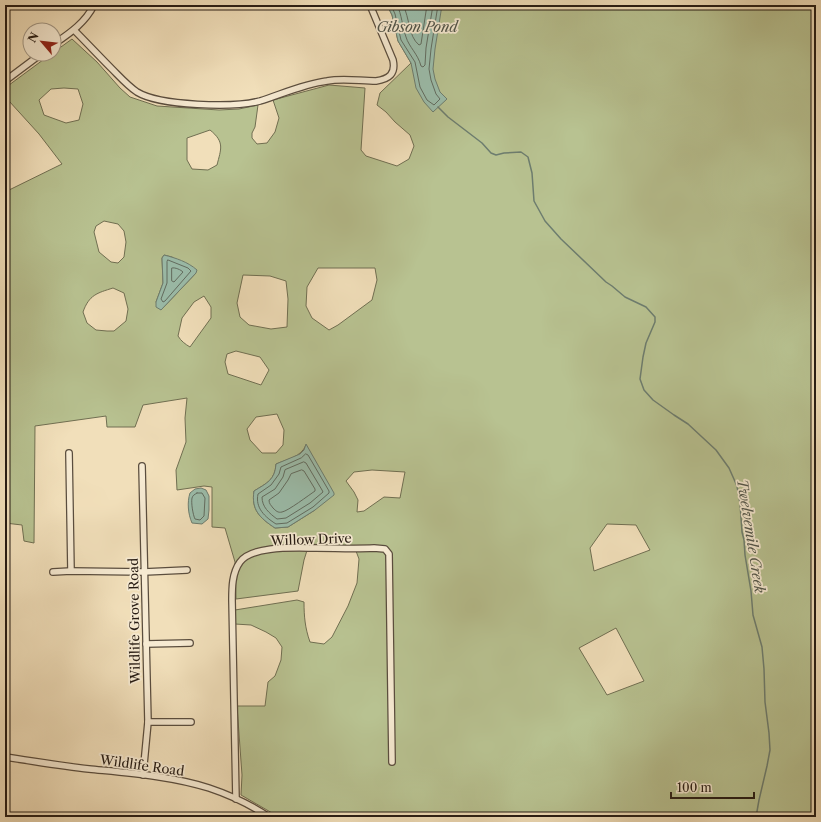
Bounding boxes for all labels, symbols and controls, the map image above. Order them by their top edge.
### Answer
water label: Gibson Pond [376,18,459,36]
north arrow [22,22,62,62]
text: N [25,29,42,45]
water label: Twelvemile Creek [733,478,769,595]
street label: Willow Drive [269,530,352,548]
street label: Wildlife Grove Road [125,558,143,685]
street label: Wildlife Road [98,751,185,779]
scale bar [671,774,754,800]
text: 100 m [677,780,712,795]

